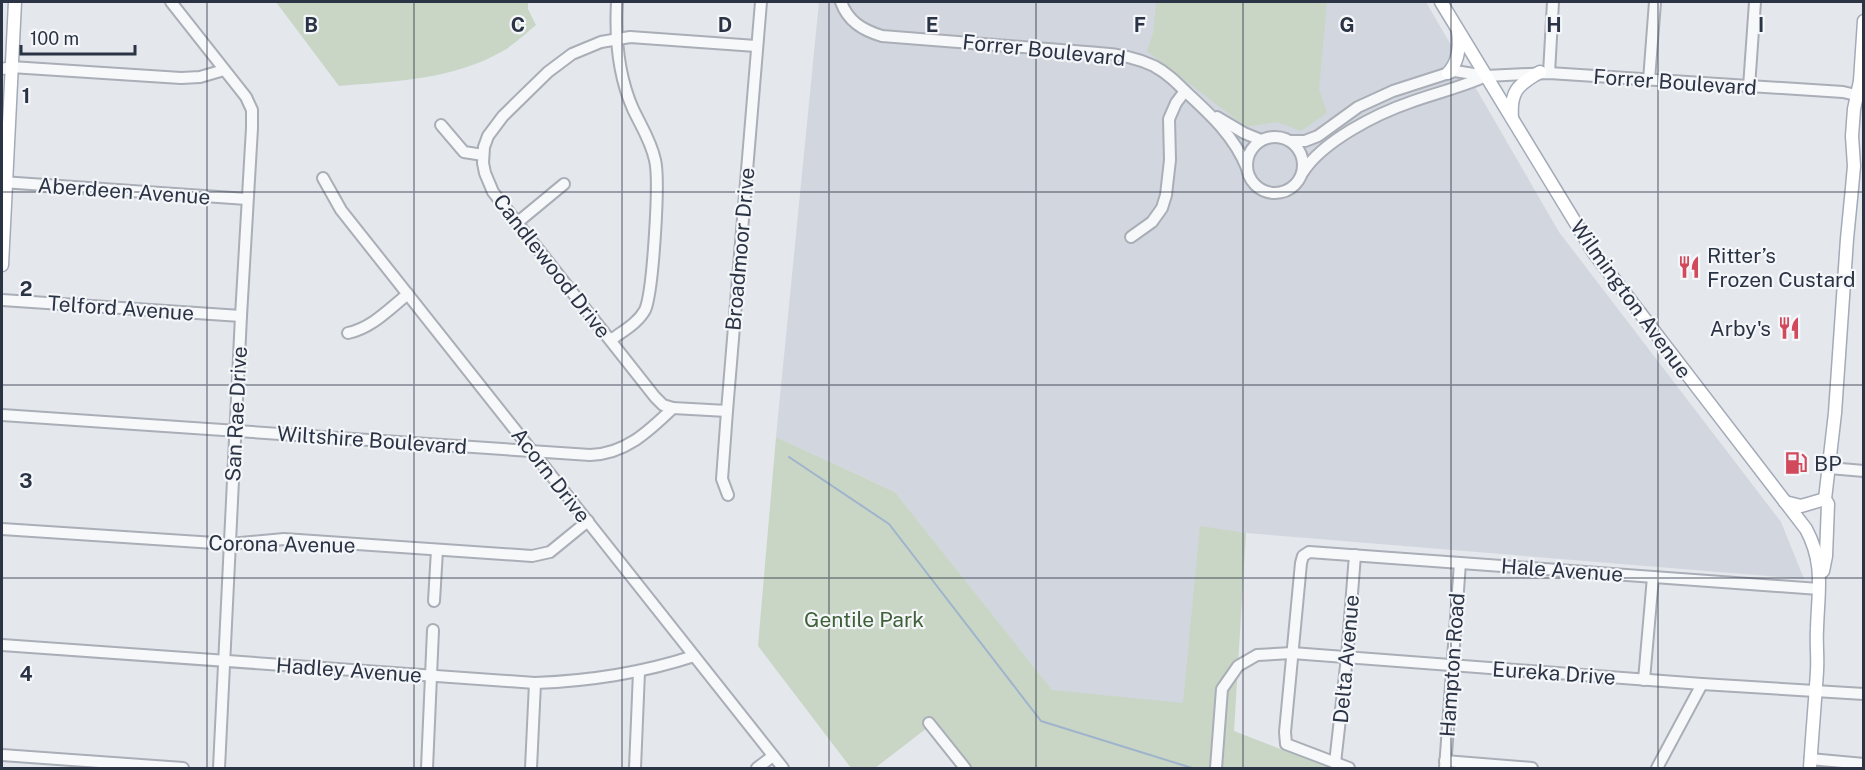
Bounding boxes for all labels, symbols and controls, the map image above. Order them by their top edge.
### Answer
text: B [304,13,318,37]
text: C [511,13,525,37]
text: D [718,13,732,37]
text: E [926,13,938,37]
text: F [1134,13,1146,37]
text: G [1339,13,1355,37]
text: H [1546,13,1562,37]
text: I [1758,13,1764,37]
scale bar [21,18,135,56]
text: 100 m [30,28,79,49]
street label: Forrer Boulevard [961,29,1127,71]
street label: Forrer Boulevard [1592,64,1758,100]
text: 1 [22,84,30,108]
street label: Broadmoor Drive [720,166,760,332]
street label: Aberdeen Avenue [37,172,211,210]
street label: Candlewood Drive [488,189,616,343]
street label: Wilmington Avenue [1565,215,1697,383]
place label: Ritter’s Frozen Custard [1707,243,1856,292]
restaurant icon: Ritter’s Frozen Custard [1676,254,1702,280]
text: 2 [20,277,32,301]
street label: Telford Avenue [47,290,195,326]
restaurant icon: Arby's [1776,315,1802,341]
place label: Arby's [1710,316,1771,341]
street label: San Rae Drive [220,346,252,482]
street label: Wiltshire Boulevard [276,421,468,459]
street label: Acorn Drive [506,423,596,527]
fuel station icon: BP [1783,450,1809,476]
place label: BP [1814,451,1842,476]
text: 3 [19,469,33,493]
street label: Corona Avenue [208,530,356,558]
street label: Hale Avenue [1500,553,1624,587]
street label: Hampton Road [1434,592,1470,738]
street label: Delta Avenue [1328,594,1364,724]
park label: Gentile Park [804,607,924,632]
street label: Hadley Avenue [275,652,423,688]
street label: Eureka Drive [1491,656,1617,690]
text: 4 [19,662,33,686]

